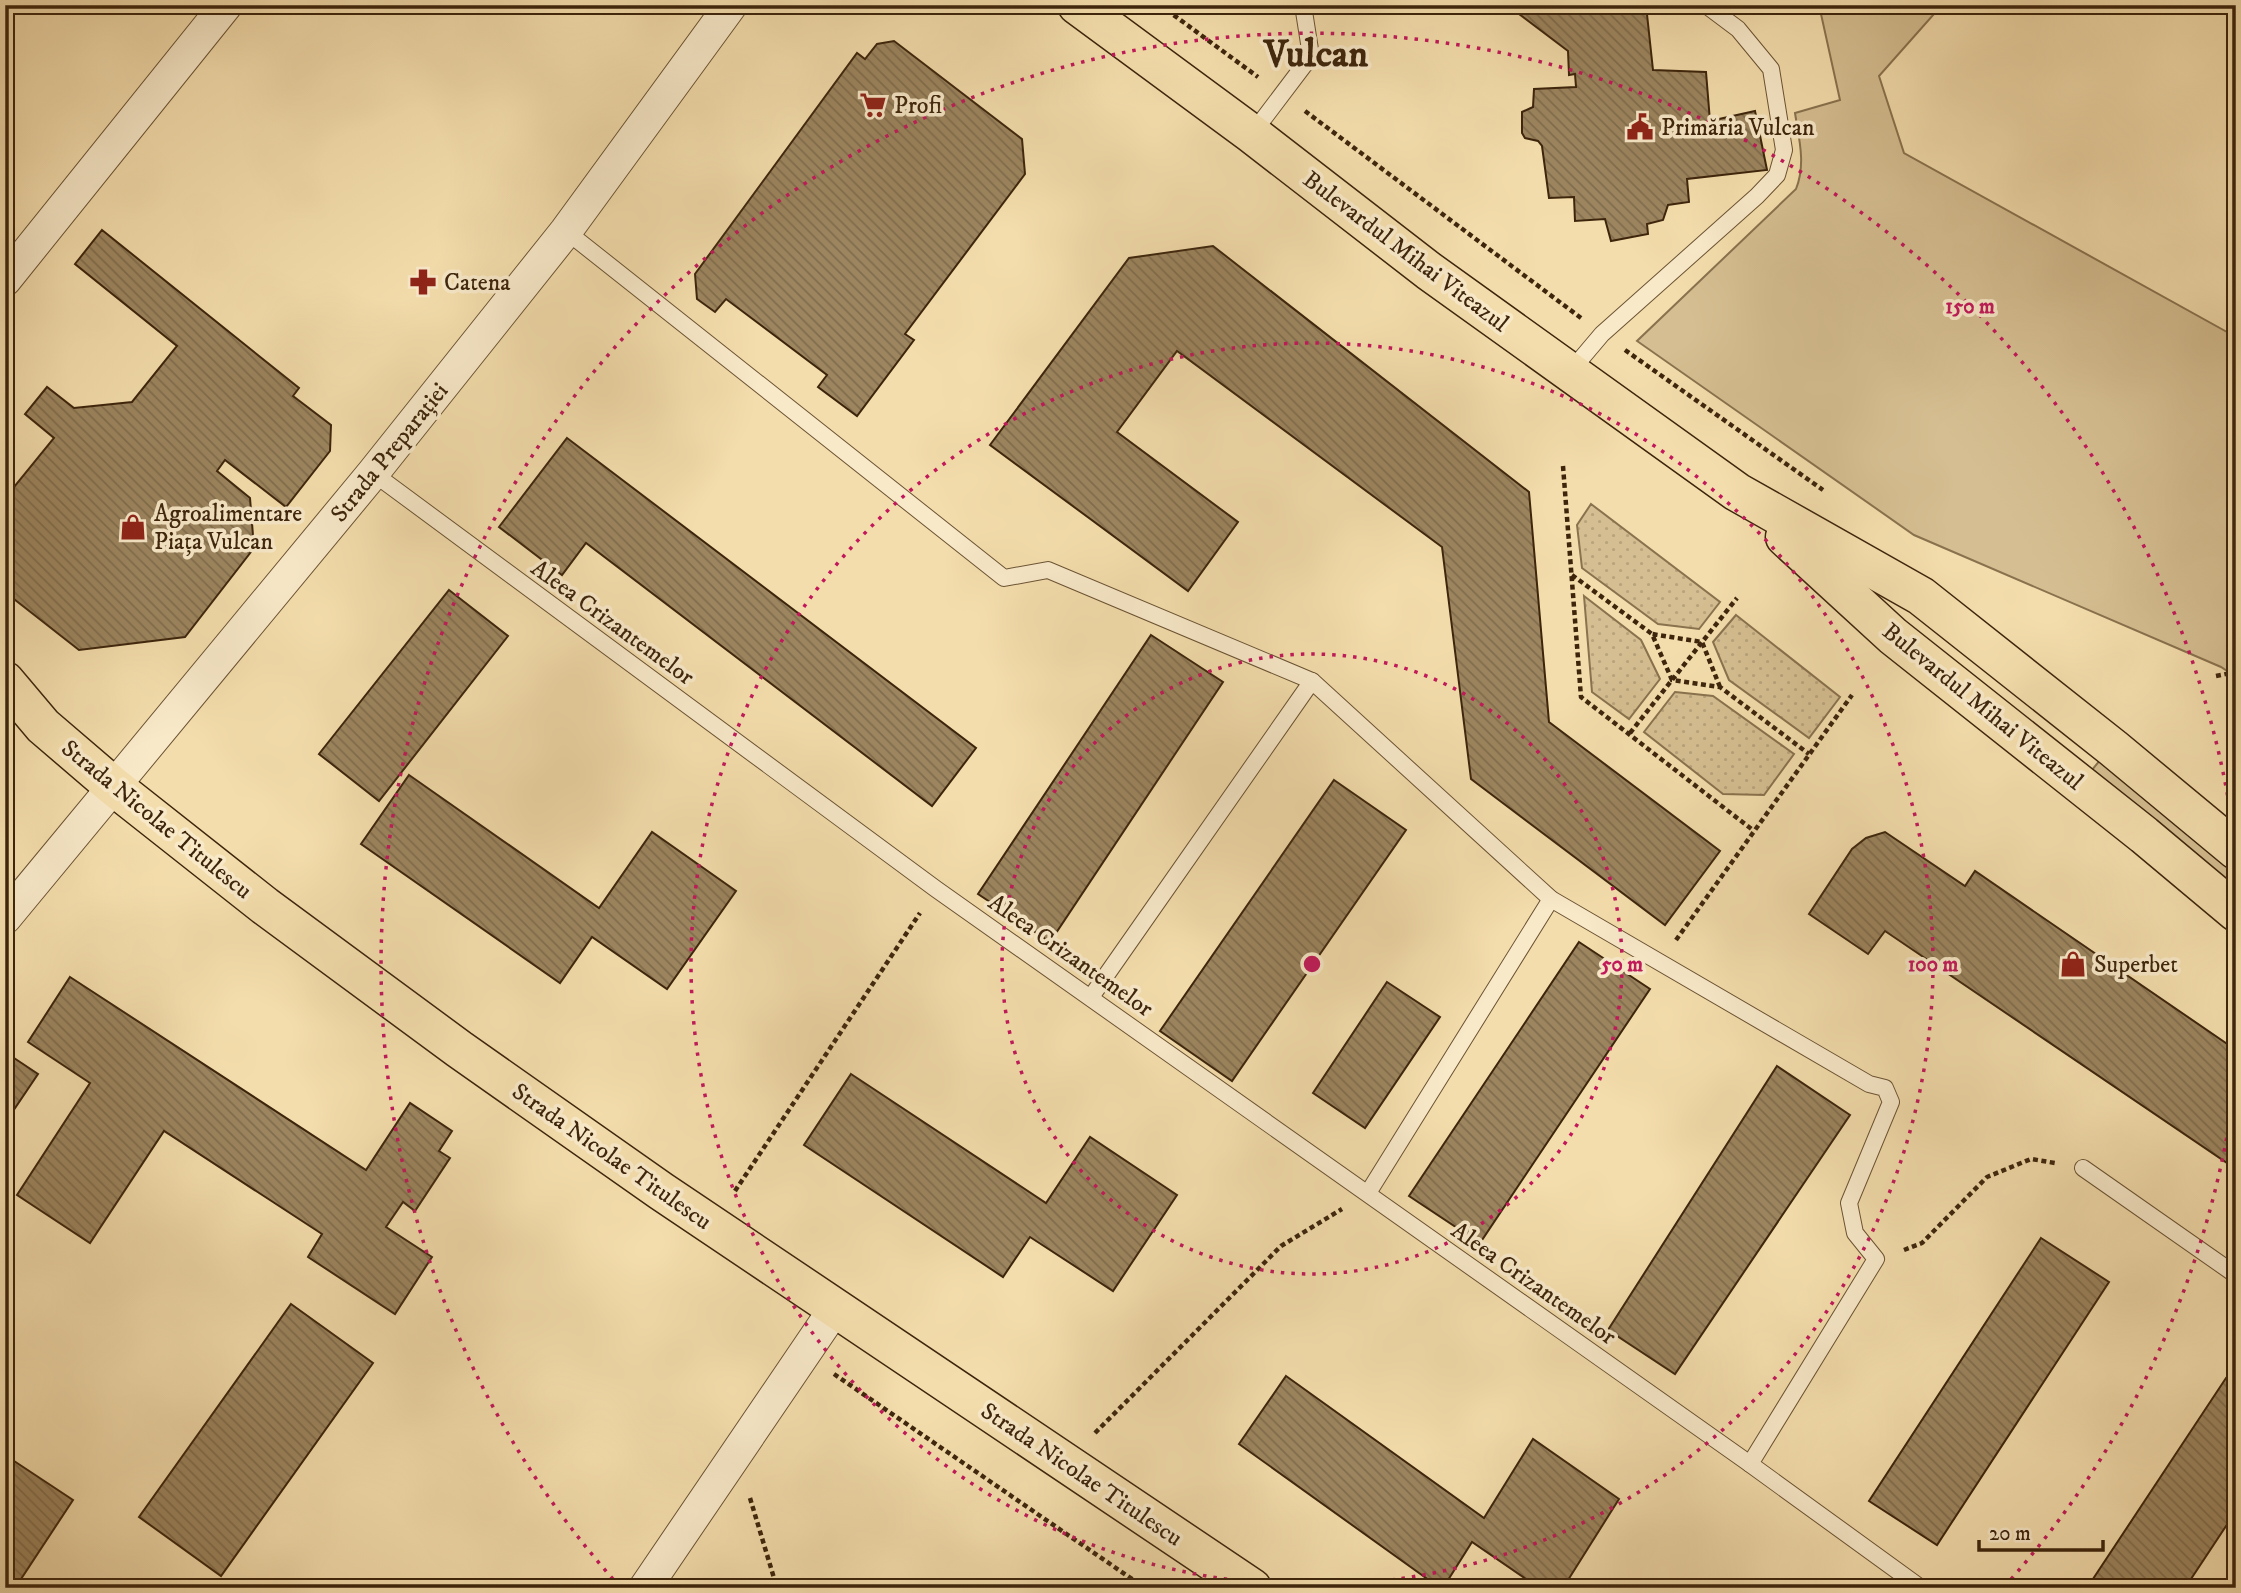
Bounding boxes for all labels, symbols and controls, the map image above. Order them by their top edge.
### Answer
district label: Vulcan [1262,31,1368,79]
supermarket icon: Profi [858,90,888,120]
place label: Profi [894,91,943,121]
public building icon: Primăria Vulcan [1625,112,1655,142]
place label: Primăria Vulcan [1661,113,1815,143]
street label: Bulevardul Mihai Viteazul [1297,165,1515,339]
pharmacy icon: Catena [408,267,438,297]
place label: Catena [444,268,511,298]
text: 150 m [1945,294,1995,320]
street label: Strada Preparației [324,377,455,528]
place label: Agroalimentare Piața Vulcan [154,499,302,557]
shop icon: Agroalimentare Piața Vulcan [118,512,148,542]
street label: Aleea Crizantemelor [525,553,700,692]
street label: Bulevardul Mihai Viteazul [1876,617,2089,798]
street label: Strada Nicolae Titulescu [55,734,258,906]
street label: Aleea Crizantemelor [982,888,1159,1024]
shop icon: Superbet [2058,949,2088,979]
place label: Superbet [2094,950,2178,980]
centre of rings [1300,952,1324,976]
text: 50 m [1600,952,1643,978]
text: 100 m [1908,952,1958,978]
street label: Strada Nicolae Titulescu [506,1077,717,1237]
street label: Aleea Crizantemelor [1445,1216,1622,1352]
street label: Strada Nicolae Titulescu [975,1396,1188,1553]
scale bar [1979,1509,2103,1553]
text: 20 m [1989,1521,2031,1547]

